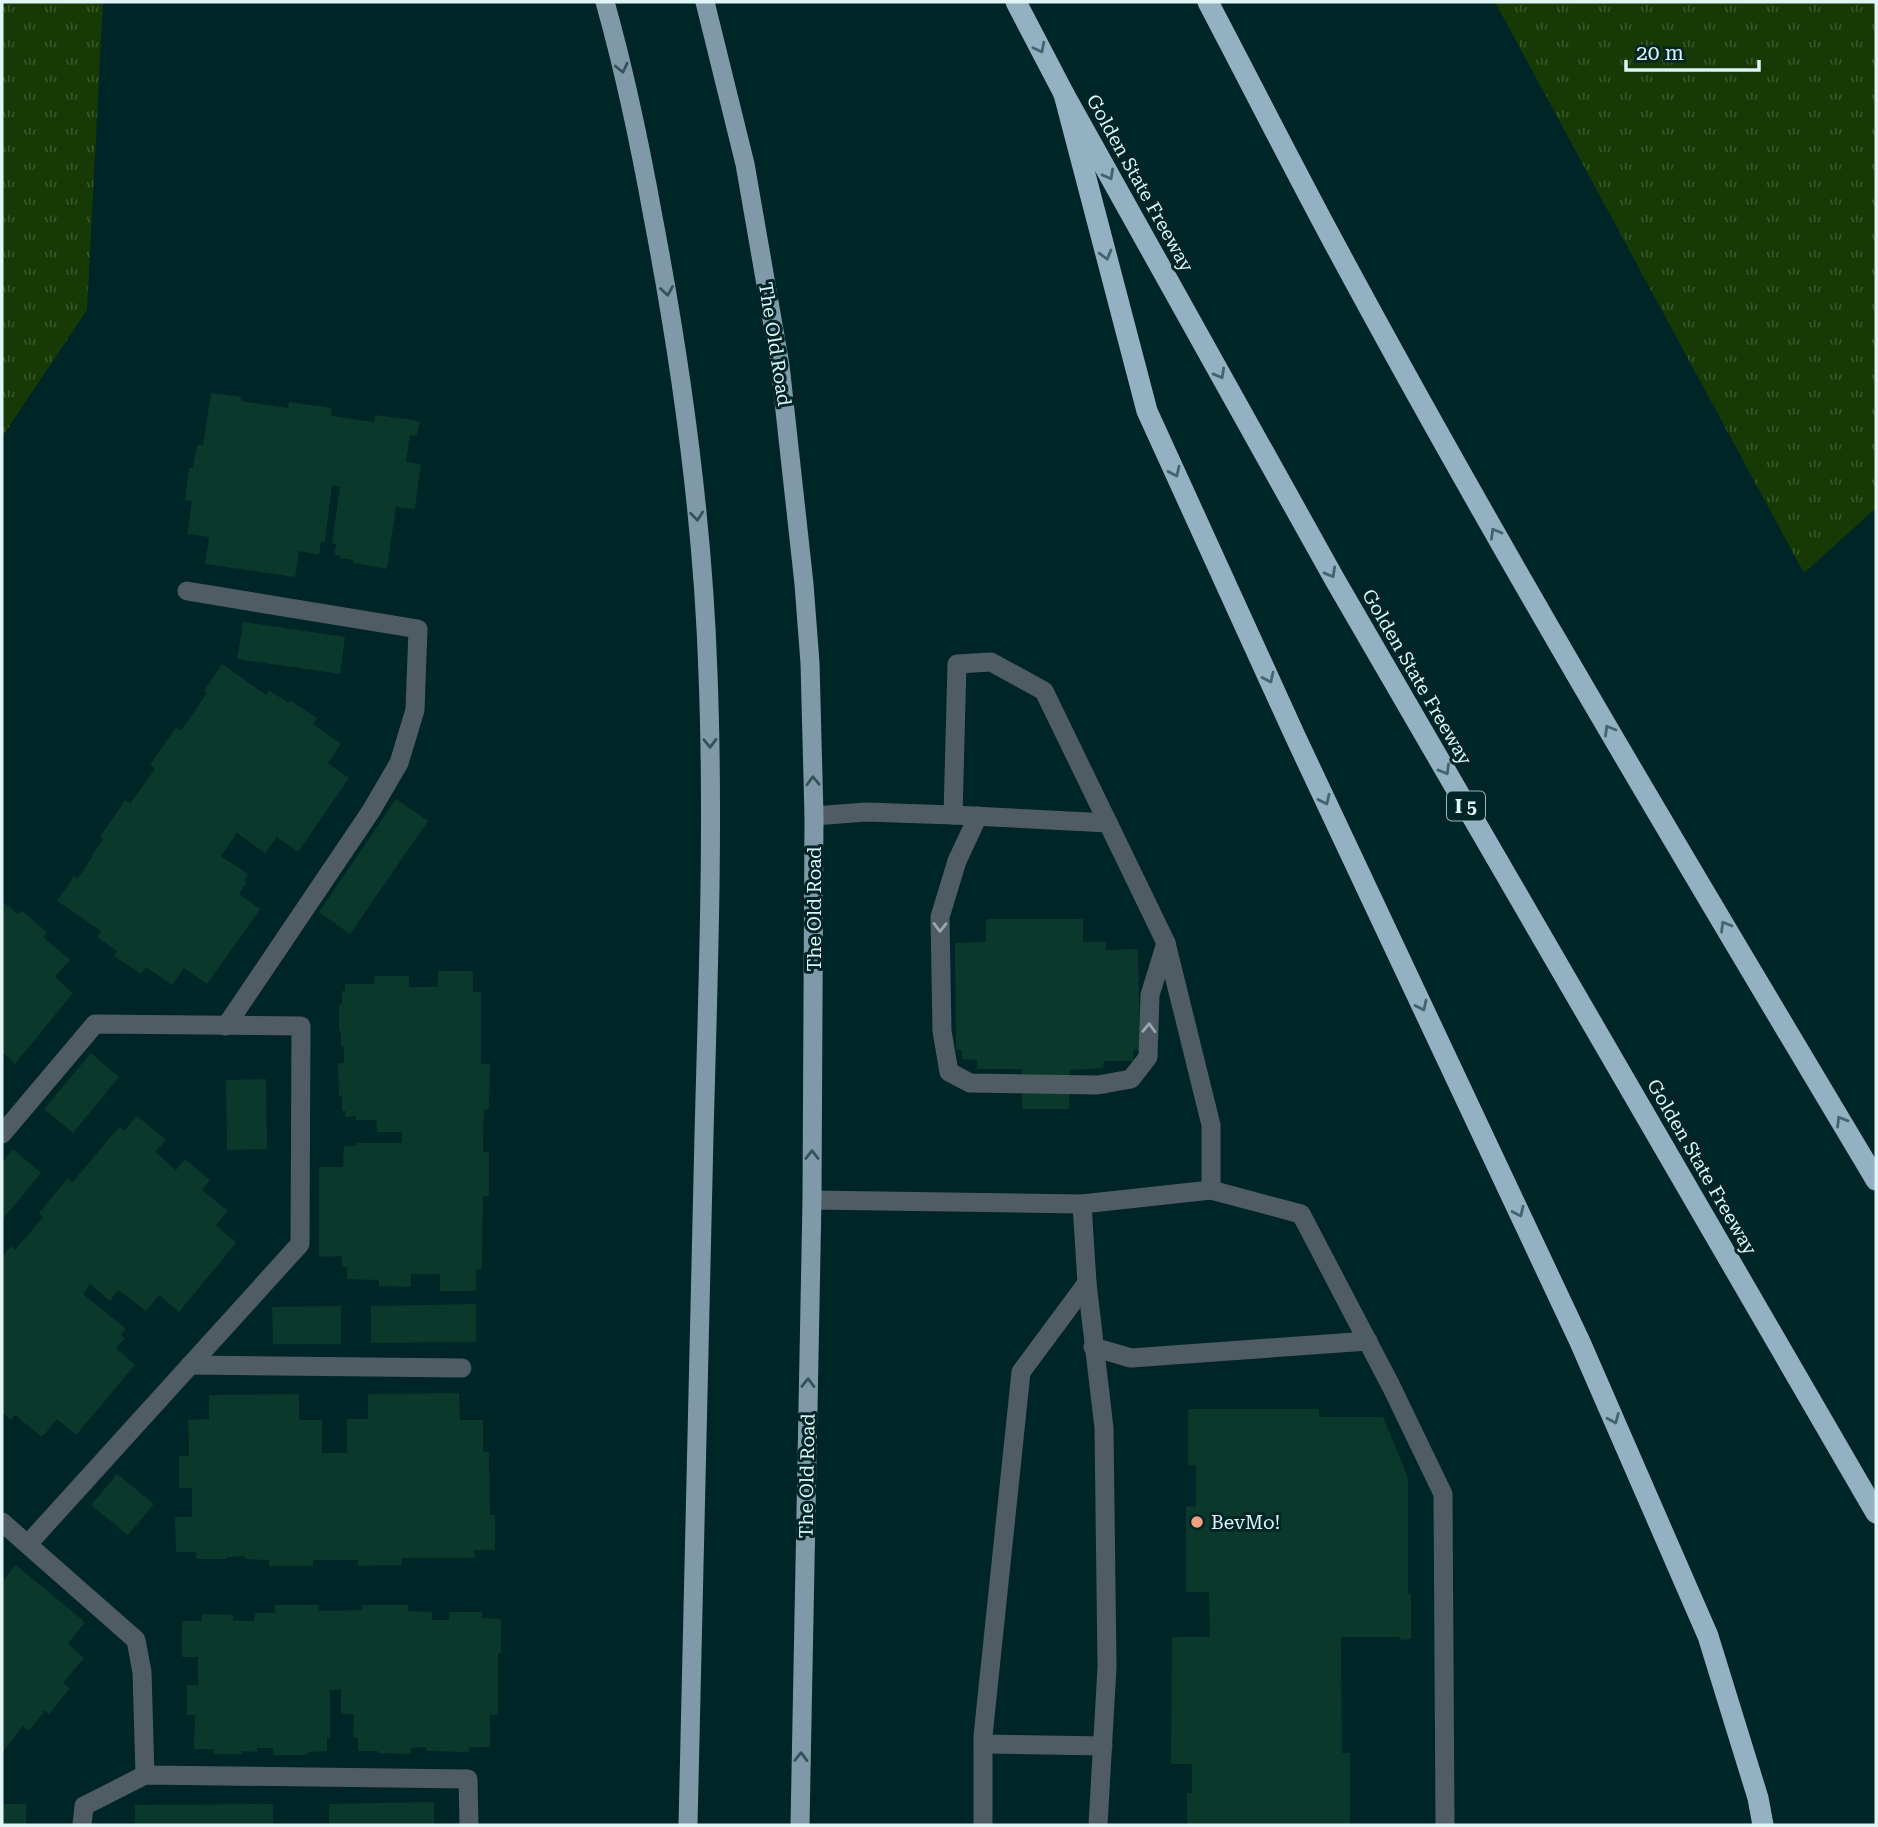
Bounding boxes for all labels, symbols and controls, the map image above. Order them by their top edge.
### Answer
scale bar [1626,28,1759,72]
one-way arrow [1032,41,1045,53]
text: 20 m [1636,41,1684,65]
one-way arrow [614,62,628,74]
street label: Golden State Freeway [1082,90,1199,276]
one-way arrow [1101,168,1114,181]
one-way arrow [1098,249,1112,261]
street label: The Old Road [754,281,796,407]
one-way arrow [659,285,674,297]
one-way arrow [1212,367,1225,379]
one-way arrow [1166,464,1180,477]
one-way arrow [689,511,704,522]
one-way arrow [1490,527,1503,540]
one-way arrow [1323,566,1336,578]
street label: Golden State Freeway [1357,585,1477,770]
one-way arrow [1261,671,1275,684]
one-way arrow [1604,725,1617,738]
one-way arrow [702,738,717,749]
one-way arrow [1437,762,1450,775]
one-way arrow [805,775,820,786]
road number: I 5 [1447,792,1485,820]
one-way arrow [1317,793,1331,805]
street label: The Old Road [803,847,826,971]
one-way arrow [1720,920,1733,933]
one-way arrow [933,922,948,933]
one-way arrow [1414,999,1428,1011]
one-way arrow [1142,1023,1157,1034]
street label: Golden State Freeway [1642,1075,1762,1260]
one-way arrow [1837,1116,1850,1129]
one-way arrow [804,1149,820,1160]
one-way arrow [1511,1205,1525,1217]
one-way arrow [801,1377,816,1388]
one-way arrow [1606,1412,1620,1424]
street label: The Old Road [794,1413,820,1539]
place label: BevMo! [1211,1511,1280,1534]
marker: BevMo! [1189,1514,1205,1530]
one-way arrow [794,1751,809,1762]

